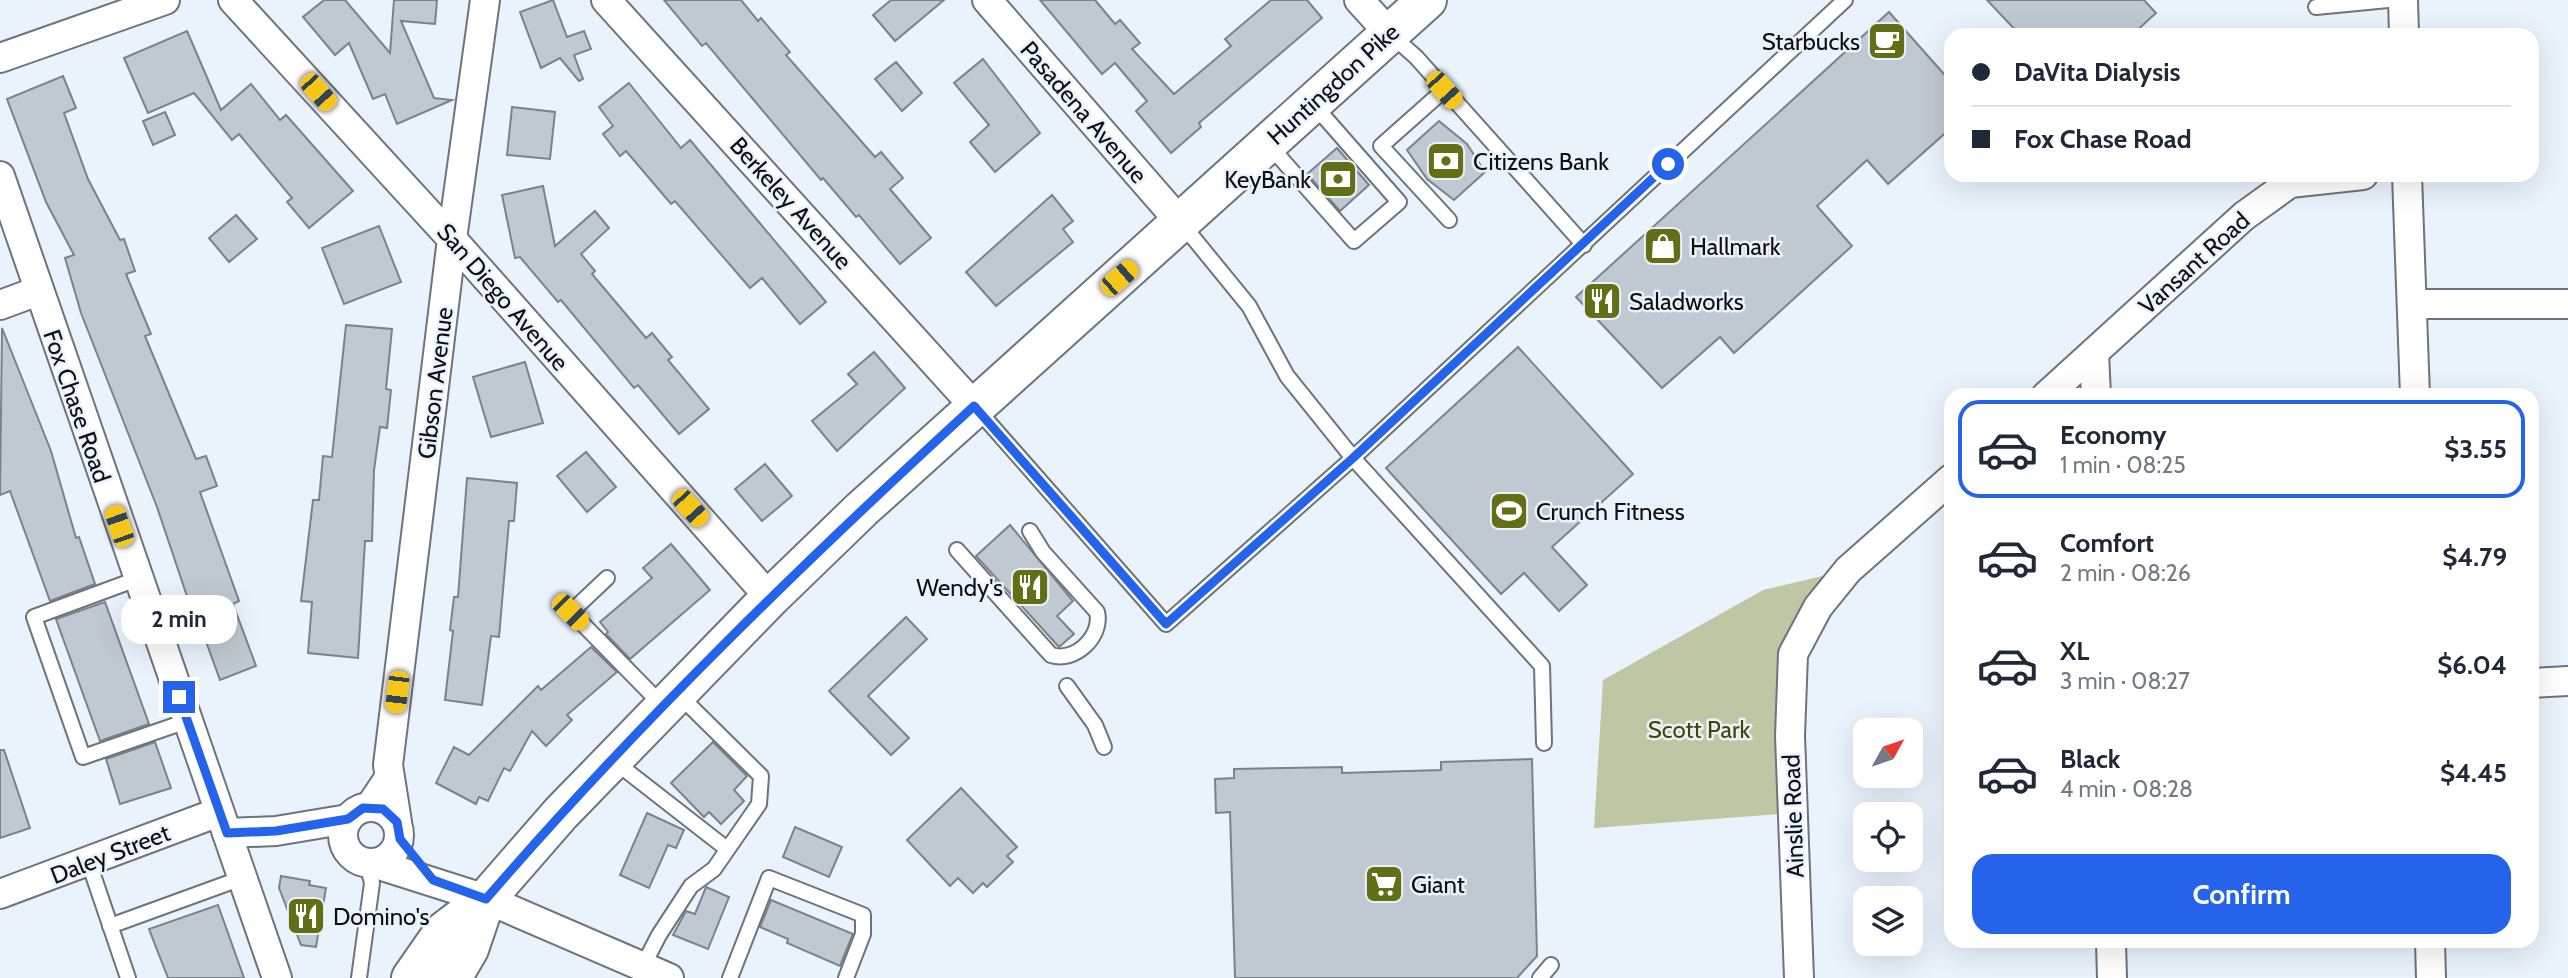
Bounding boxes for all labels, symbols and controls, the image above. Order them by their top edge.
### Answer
street label: Huntingdon Pike [1261,17,1405,151]
cafe icon: Starbucks [1866,20,1908,62]
place label: Starbucks [1762,27,1860,56]
street label: Pasadena Avenue [1015,35,1153,189]
text: DaVita Dialysis [2014,56,2180,88]
car [1423,67,1466,113]
car [297,69,340,115]
text: Fox Chase Road [2014,123,2192,155]
street label: Berkeley Avenue [724,131,858,275]
bank icon: Citizens Bank [1425,140,1467,182]
place label: Citizens Bank [1473,147,1609,176]
route start [1652,148,1684,180]
bank icon: KeyBank [1317,158,1359,200]
place label: KeyBank [1224,165,1311,194]
street label: Vansant Road [2133,206,2255,320]
street label: San Diego Avenue [431,217,575,377]
shop icon: Hallmark [1642,225,1684,267]
place label: Hallmark [1690,232,1781,261]
car [1097,256,1142,300]
restaurant icon: Saladworks [1581,280,1623,322]
place label: Saladworks [1629,287,1744,316]
street label: Gibson Avenue [411,306,459,460]
street label: Fox Chase Road [37,326,117,486]
icon: car [1976,418,2039,481]
text: Economy [2060,419,2166,451]
text: $3.55 [2444,433,2507,465]
text: 1 min · 08:25 [2060,451,2186,479]
car [669,485,712,531]
sports icon: Crunch Fitness [1488,490,1530,532]
place label: Crunch Fitness [1536,497,1685,526]
car [103,503,136,549]
icon: car [1976,526,2039,589]
text: Comfort [2060,527,2154,559]
text: $4.79 [2442,541,2507,573]
text: 2 min · 08:26 [2060,559,2191,587]
restaurant icon: Wendy's [1009,566,1051,608]
place label: Wendy's [916,573,1003,602]
car [548,590,593,634]
callout: 2 min [121,596,237,644]
text: 2 min [151,605,207,633]
icon: car [1976,634,2039,697]
text: XL [2060,635,2089,667]
text: $6.04 [2437,649,2507,681]
text: 3 min · 08:27 [2060,667,2190,695]
car [385,670,410,714]
route end [163,681,195,713]
park label: Scott Park [1648,715,1751,744]
north arrow [1853,718,1923,788]
map controls [1853,718,1923,956]
icon: car [1976,742,2039,805]
text: Black [2060,743,2120,775]
street label: Ainslie Road [1776,754,1810,878]
text: $4.45 [2440,757,2507,789]
text: 4 min · 08:28 [2060,775,2193,803]
button: locate [1853,802,1923,872]
street label: Daley Street [46,818,174,890]
button: Confirm [1972,854,2511,934]
supermarket icon: Giant [1363,863,1405,905]
place label: Giant [1411,870,1465,899]
button: layers [1853,886,1923,956]
restaurant icon: Domino's [285,895,327,937]
place label: Domino's [333,902,430,931]

